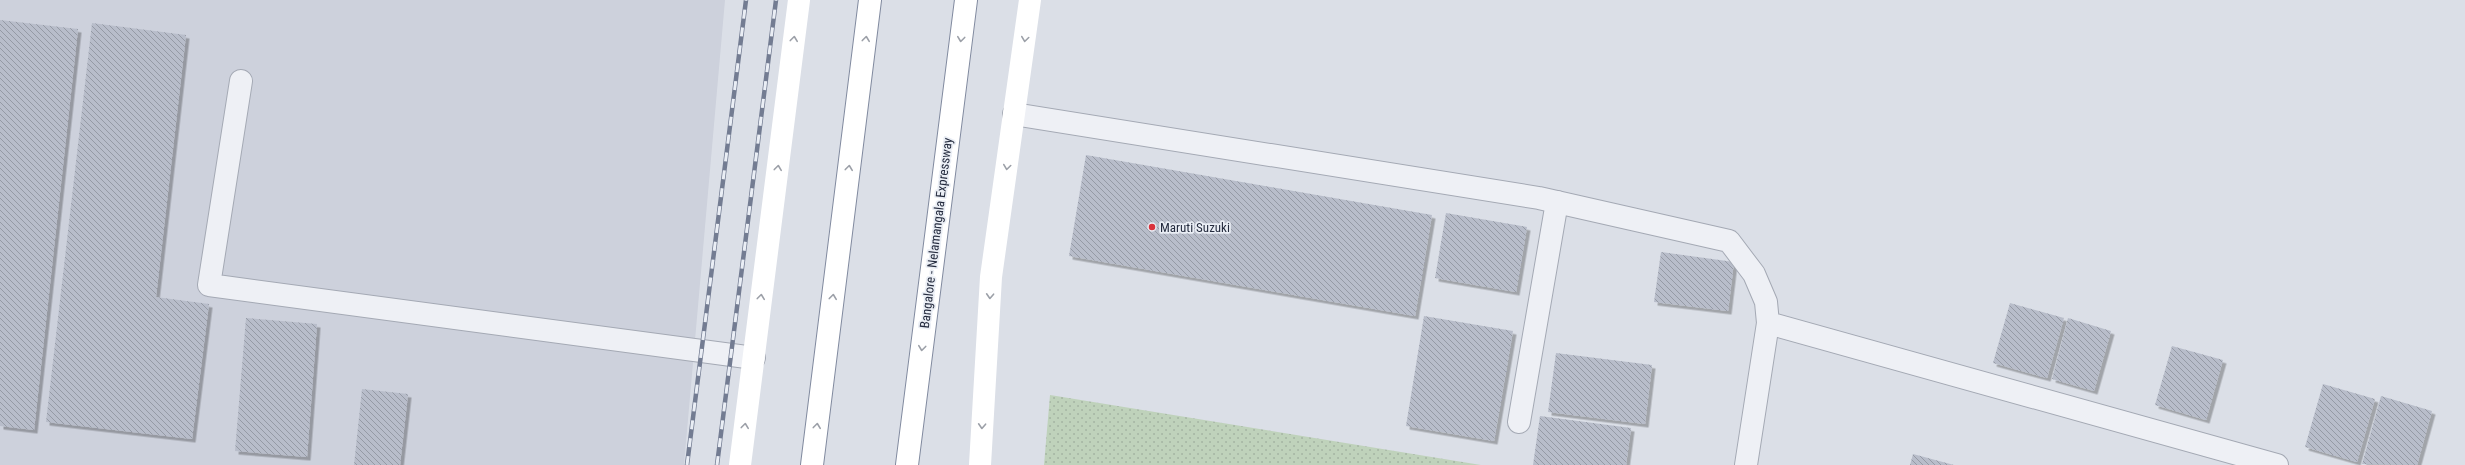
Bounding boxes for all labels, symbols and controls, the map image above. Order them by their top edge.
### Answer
one-way arrow [789,36,798,42]
one-way arrow [861,36,870,42]
one-way arrow [957,36,966,42]
one-way arrow [1021,36,1030,42]
street label: Bangalore - Nelamangala Expressway [917,136,955,329]
one-way arrow [1003,164,1012,170]
one-way arrow [773,165,782,171]
one-way arrow [844,165,853,171]
place label: Maruti Suzuki [1160,220,1230,235]
marker: Maruti Suzuki [1147,222,1157,232]
one-way arrow [986,293,994,299]
one-way arrow [757,294,766,300]
one-way arrow [828,294,837,300]
one-way arrow [918,345,927,351]
one-way arrow [740,423,749,429]
one-way arrow [812,423,821,429]
one-way arrow [978,423,987,429]

